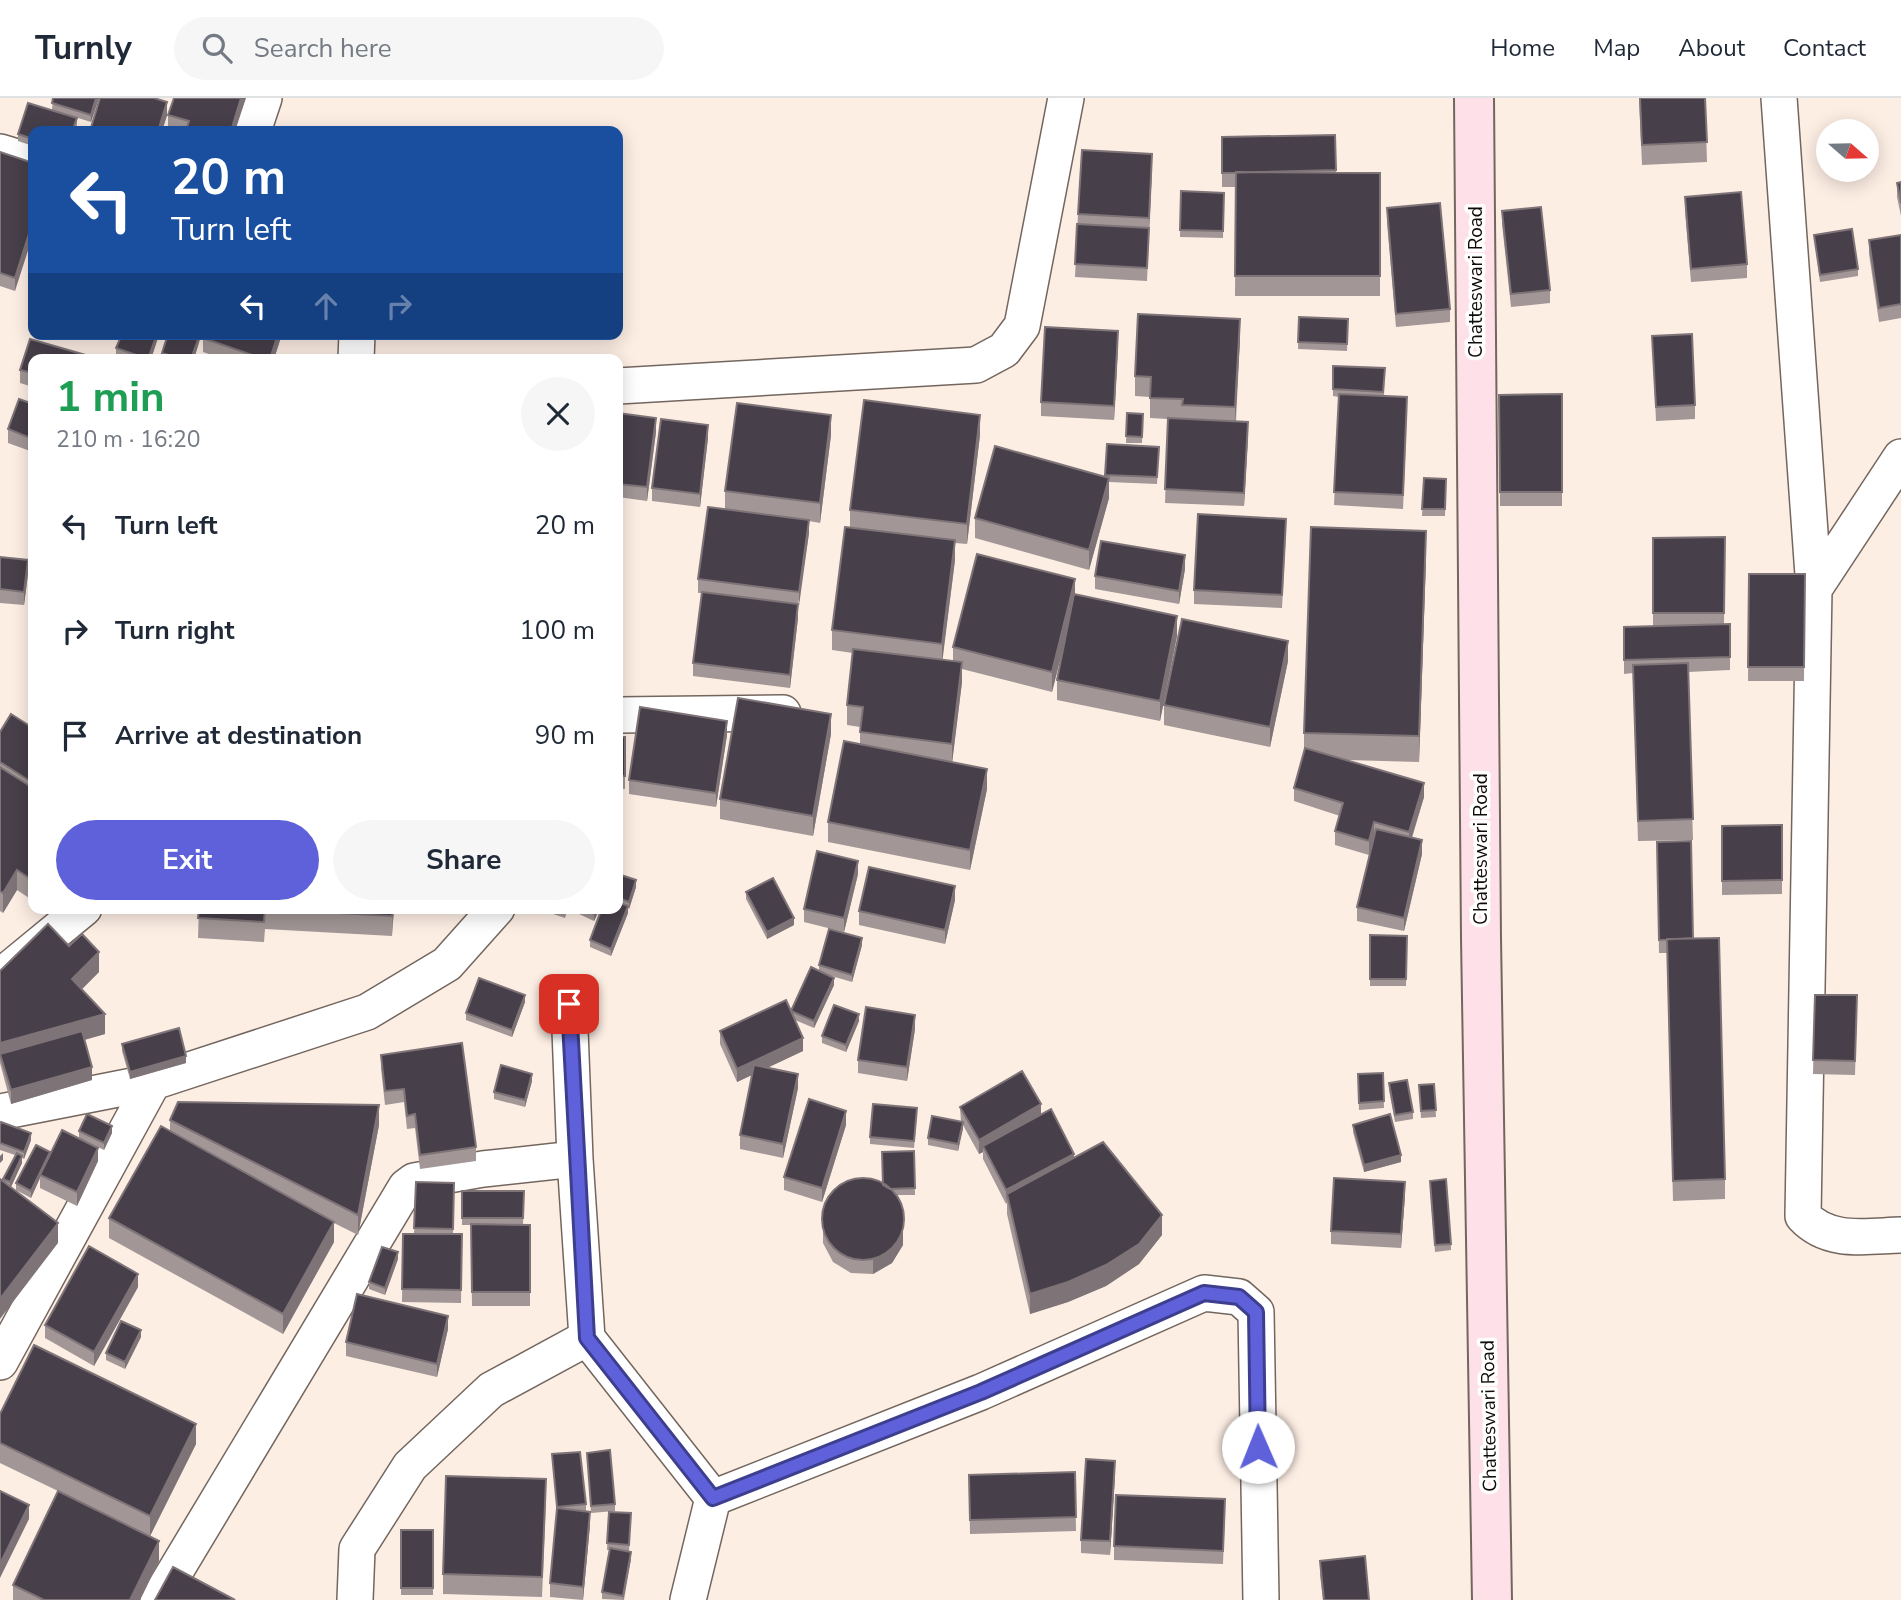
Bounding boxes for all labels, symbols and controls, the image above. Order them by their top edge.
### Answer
search box [174,17,664,80]
text: Turnly [35,26,132,71]
icon: search [198,29,236,67]
text: Search here [254,31,392,66]
text: Home [1490,32,1555,64]
text: Map [1593,32,1640,64]
text: About [1678,32,1745,64]
text: Contact [1783,32,1866,64]
north arrow [1816,119,1880,182]
map controls [1816,119,1879,182]
text: 20 m [171,144,286,211]
icon: left [56,154,147,245]
street label: Chatteswari Road [1463,206,1489,358]
text: Turn left [171,208,291,251]
icon: left [234,287,272,325]
icon: ahead [307,287,345,325]
icon: right [380,287,418,325]
text: 1 min [56,369,165,426]
button: close [521,377,595,451]
text: 210 m · 16:20 [56,424,201,455]
icon: left [56,507,94,545]
text: Turn left [115,508,218,543]
text: 20 m [535,508,595,543]
icon: right [56,612,94,650]
text: Turn right [115,613,234,648]
text: 100 m [519,613,595,648]
icon: arrive [56,717,94,755]
text: Arrive at destination [115,718,362,753]
text: 90 m [535,718,595,753]
street label: Chatteswari Road [1468,773,1494,925]
button: Exit [56,820,319,900]
button: Share [333,820,595,900]
pin [539,974,599,1034]
icon: arrive [550,985,588,1023]
street label: Chatteswari Road [1475,1340,1503,1492]
position arrow [1221,1410,1295,1484]

